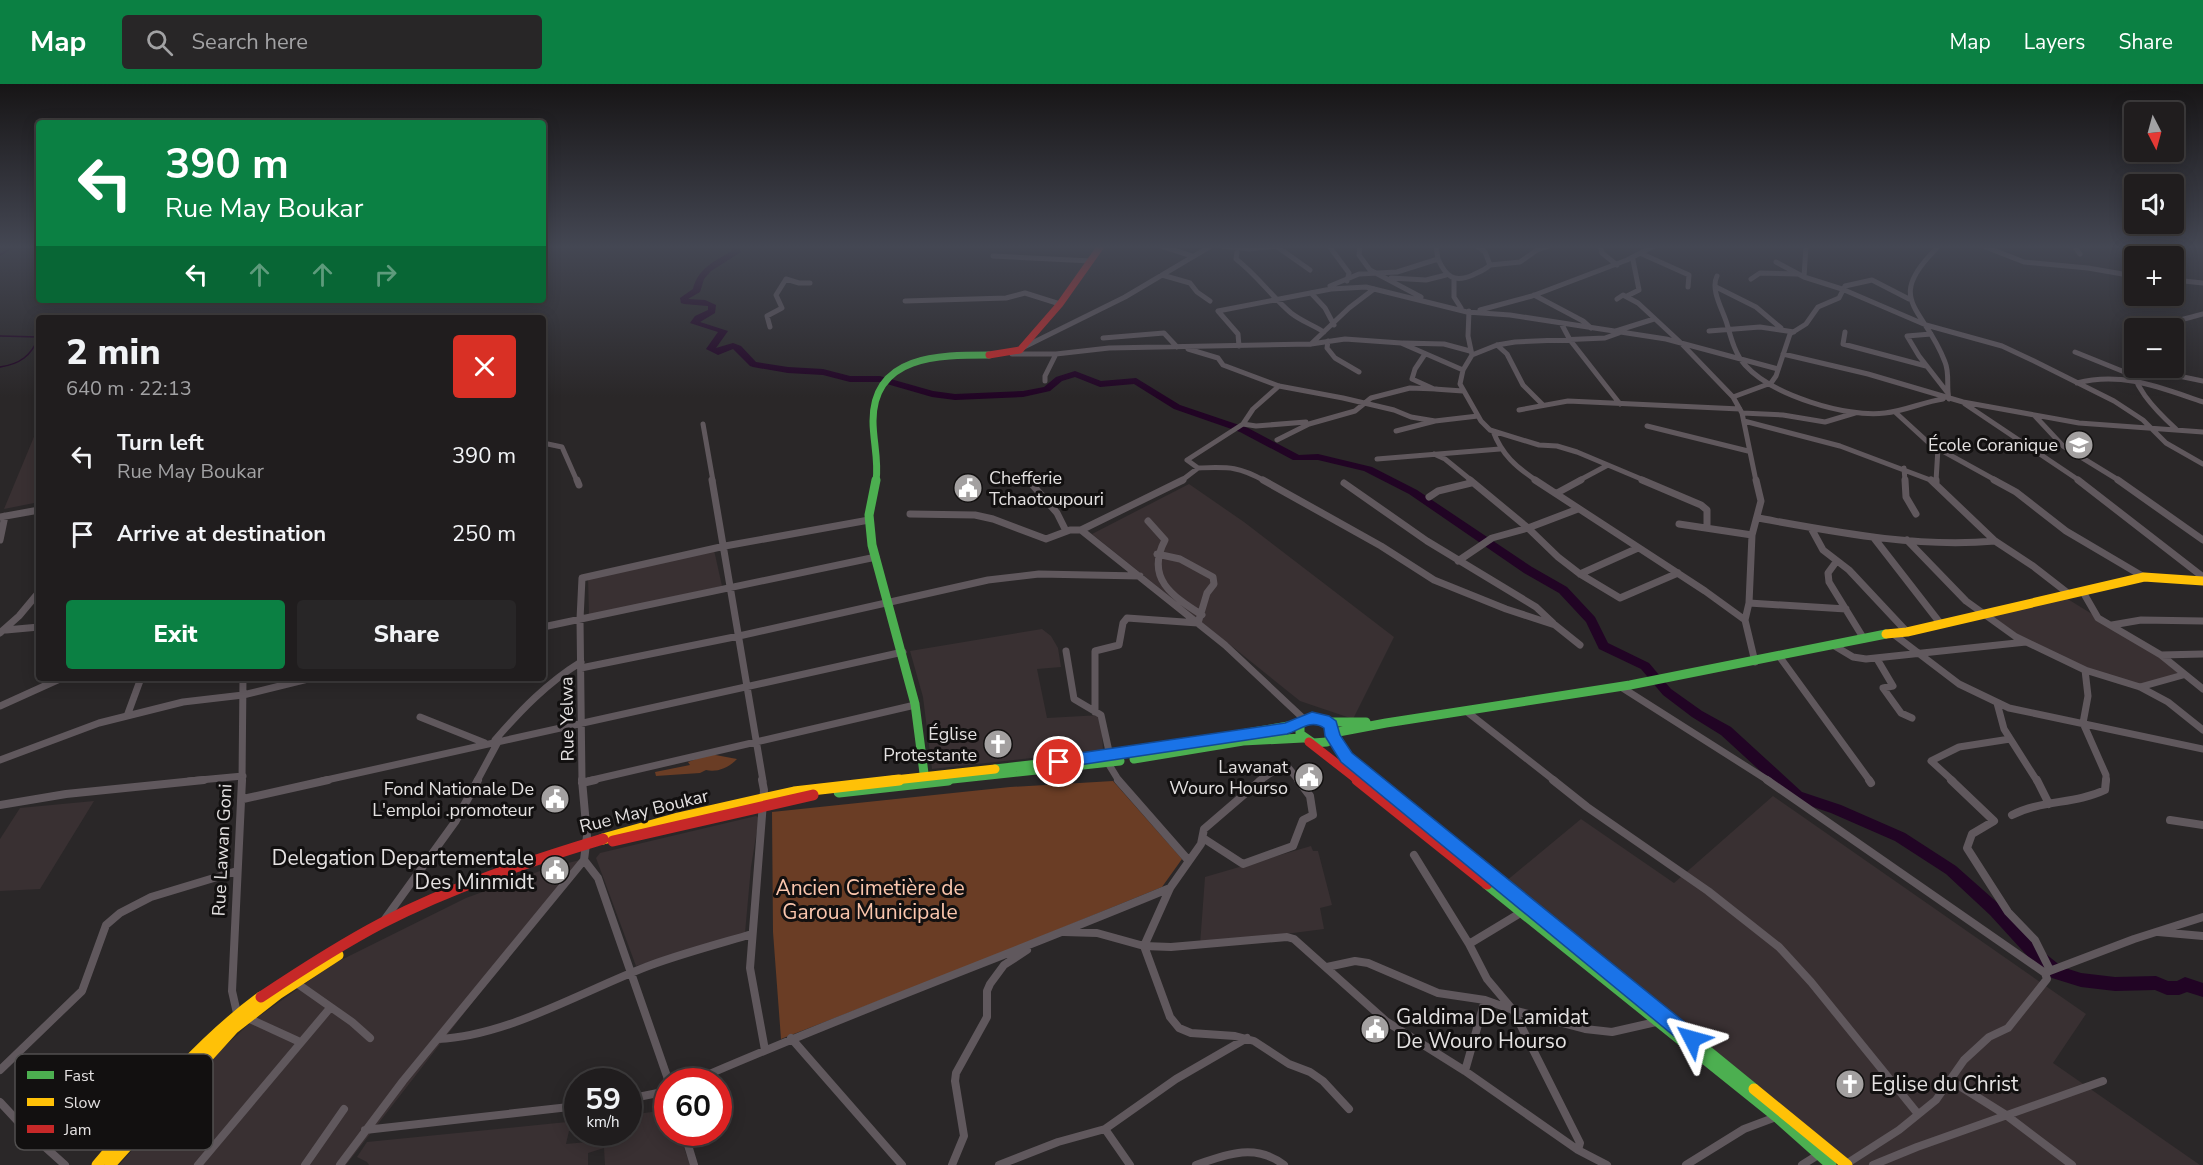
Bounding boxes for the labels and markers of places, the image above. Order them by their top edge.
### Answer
school or university icon: École Coranique [2063,429,2095,461]
place label: École Coranique [1928,433,2058,457]
place label: Chefferie Tchaotoupouri [989,466,1104,511]
public building icon: Chefferie Tchaotoupouri [952,472,984,504]
place label: Église Protestante [883,722,977,767]
church icon: Église Protestante [982,728,1014,760]
pin [1033,736,1084,787]
place label: Lawanat Wouro Hourso [1169,755,1289,800]
public building icon: Lawanat Wouro Hourso [1293,761,1325,793]
place label: Fond Nationale De L'emploi .promoteur [372,777,535,822]
public building icon: Fond Nationale De L'emploi .promoteur [539,783,571,815]
place label: Delegation Departementale Des Minmidt [272,844,535,896]
public building icon: Delegation Departementale Des Minmidt [539,854,571,886]
place label: Galdima De Lamidat De Wouro Hourso [1396,1003,1589,1055]
public building icon: Galdima De Lamidat De Wouro Hourso [1359,1013,1391,1045]
church icon: Eglise du Christ [1834,1068,1866,1100]
place label: Eglise du Christ [1871,1070,2019,1098]

